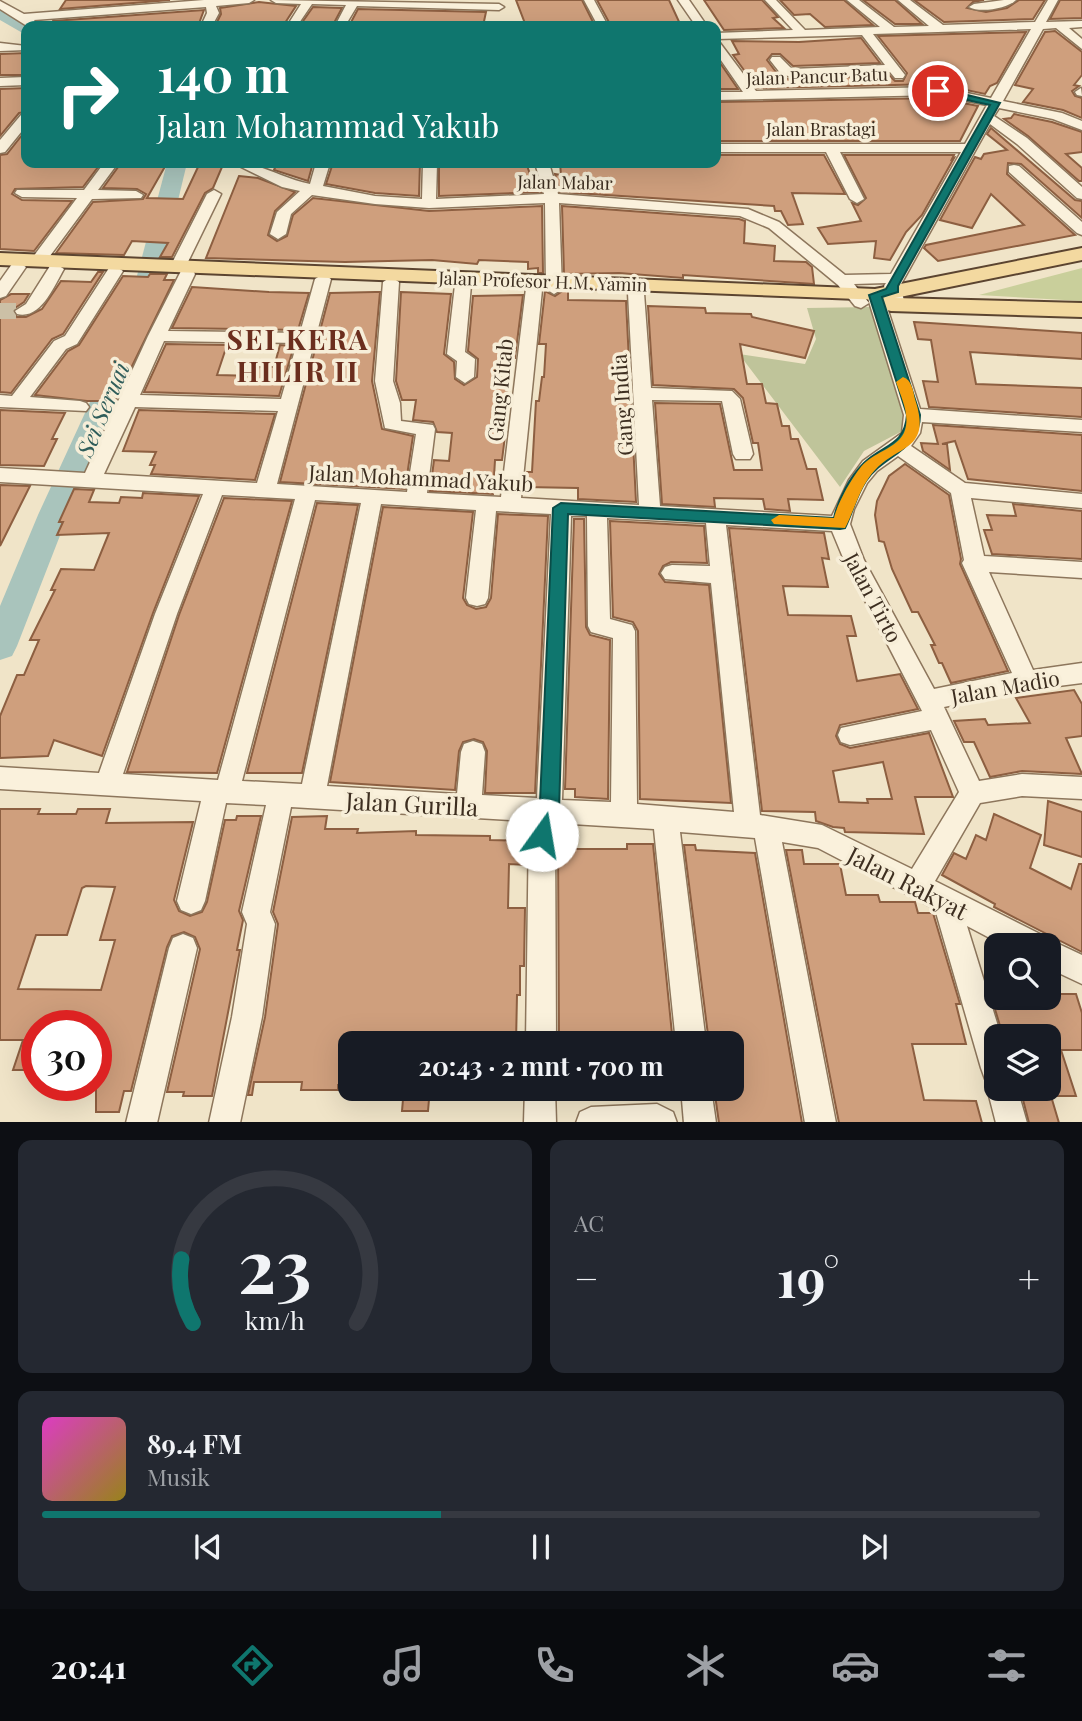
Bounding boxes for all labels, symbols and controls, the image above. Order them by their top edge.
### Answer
text: 140 m [157,40,289,105]
icon: right [42,49,133,140]
pin [908,61,968,121]
street label: Jalan Pancur Batu [745,62,889,91]
icon: arrive [919,72,957,110]
text: Jalan Mohammad Yakub [157,103,499,146]
street label: Jalan Brastagi [765,117,876,141]
street label: Jalan Mabar [516,169,613,195]
street label: Jalan Profesor H.M. Yamin [437,265,648,297]
district label: SEI KERA HILIR II [227,320,369,389]
street label: Gang Kitab [480,337,518,443]
street label: Gang India [603,352,639,457]
water label: Sei Seruai [68,356,136,462]
street label: Jalan Mohammad Yakub [307,457,534,497]
street label: Jalan Tirto [838,546,909,647]
street label: Jalan Madio [948,663,1061,709]
street label: Jalan Gurilla [344,784,479,822]
position arrow [505,798,579,872]
street label: Jalan Rakyat [841,837,974,926]
map controls [984,933,1061,1101]
button: search [984,933,1061,1010]
speed limit sign: 30 [21,1010,112,1101]
button: layers [984,1024,1061,1101]
text: 20:43 · 2 mnt · 700 m [418,1048,664,1083]
text: AC [574,1207,604,1238]
text: 23 [238,1214,312,1311]
text: 19° [777,1242,840,1311]
text: − [574,1252,599,1303]
text: + [1018,1252,1040,1303]
text: km/h [245,1302,305,1335]
text: 89.4 FM [147,1426,242,1461]
text: Musik [147,1461,210,1492]
icon: previous [189,1528,227,1566]
icon: pause [522,1528,560,1566]
icon: next [855,1528,893,1566]
icon: directions [228,1641,277,1690]
icon: music [379,1641,428,1690]
icon: phone [530,1641,579,1690]
icon: climate [681,1641,730,1690]
icon: car [831,1641,880,1690]
icon: filters [982,1641,1031,1690]
text: 20:41 [51,1644,127,1687]

